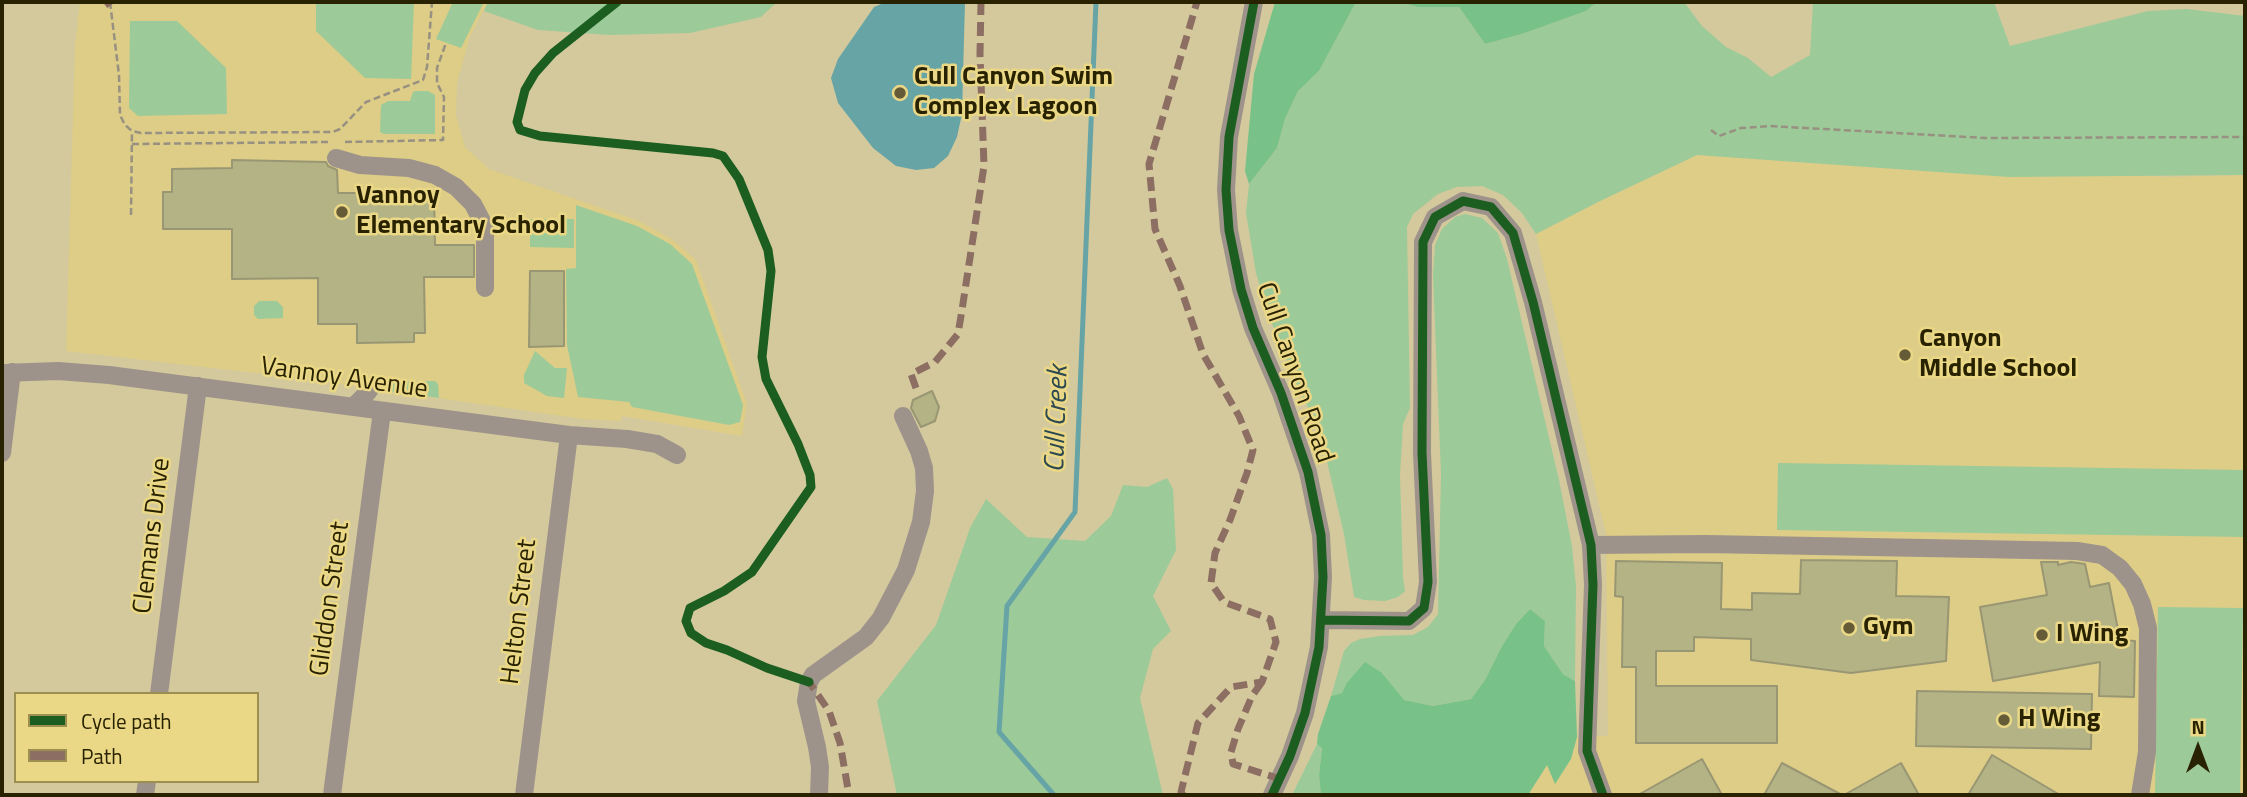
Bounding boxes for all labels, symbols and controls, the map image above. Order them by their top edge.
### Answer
place label: Cull Canyon Swim Complex Lagoon [914,62,1113,124]
marker: Cull Canyon Swim Complex Lagoon [892,85,908,101]
place label: Vannoy Elementary School [356,181,566,242]
marker: Vannoy Elementary School [334,204,350,220]
street label: Cull Canyon Road [1249,279,1339,467]
place label: Canyon Middle School [1919,324,2077,386]
marker: Canyon Middle School [1897,347,1913,363]
street label: Vannoy Avenue [258,352,430,406]
water label: Cull Creek [1039,365,1077,473]
street label: Clemans Drive [128,456,178,616]
street label: Gliddon Street [305,520,357,678]
street label: Helton Street [496,538,544,686]
place label: Gym [1863,612,1914,644]
place label: I Wing [2056,619,2128,651]
marker: Gym [1841,620,1857,636]
marker: I Wing [2034,627,2050,643]
legend [14,692,259,783]
place label: H Wing [2018,704,2100,736]
text: Cycle path [81,705,172,737]
marker: H Wing [1996,712,2012,728]
text: N [2191,712,2205,741]
north arrow [2163,713,2233,783]
text: Path [81,740,123,772]

